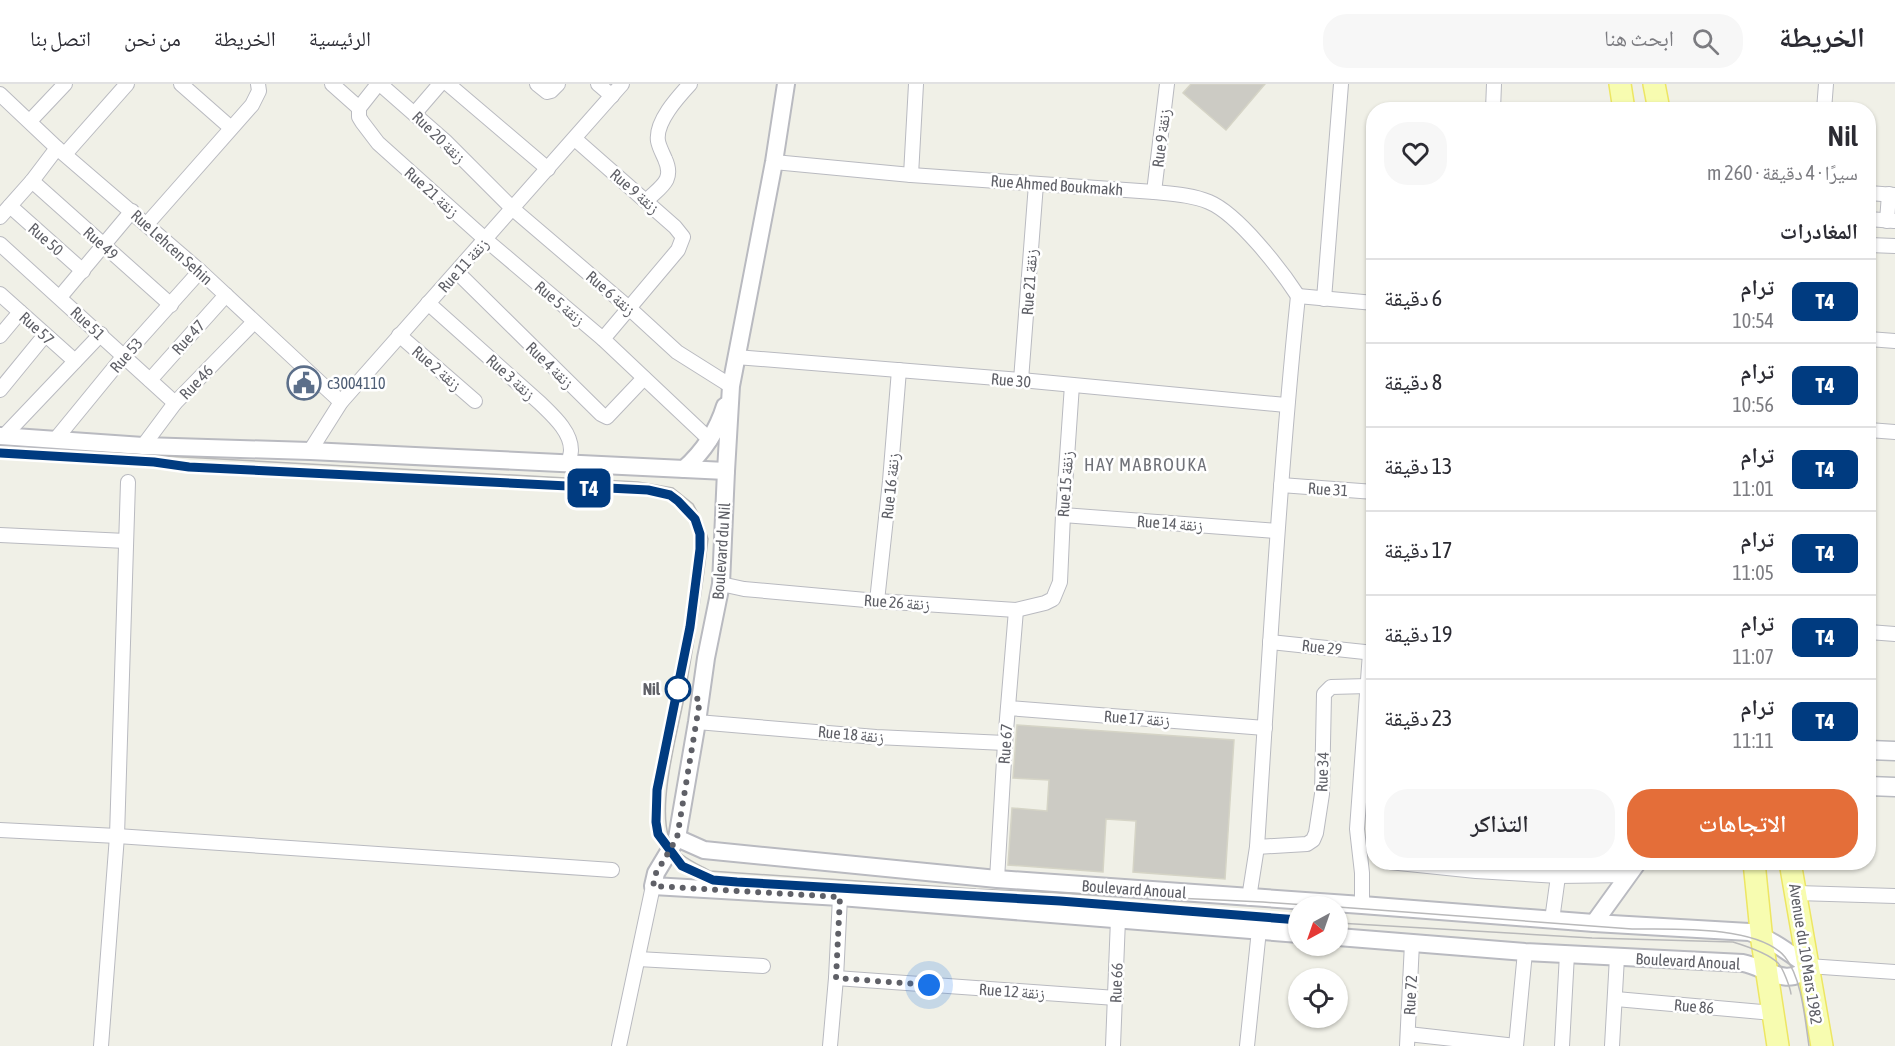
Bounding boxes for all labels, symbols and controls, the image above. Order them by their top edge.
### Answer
search box [1323,14,1743,68]
text: الخريطة [1779,21,1865,53]
text: ابحث هنا [1604,25,1674,51]
icon: search [1689,25,1722,58]
text: اتصل بنا [30,26,91,50]
text: من نحن [124,26,181,50]
text: الخريطة [214,26,276,50]
text: الرئيسية [309,26,371,50]
street label: Rue 20 زنقة [408,107,469,167]
street label: Rue 9 زنقة [1148,108,1175,168]
text: Nil [1828,120,1858,152]
button: heart [1384,122,1447,185]
text: سيرًا · 4 دقيقة · 260 m [1707,161,1858,184]
street label: Rue 21 زنقة [401,163,463,222]
street label: Rue 9 زنقة [606,165,663,218]
street label: Rue Ahmed Boukmakh [990,171,1124,199]
street label: Rue Lehcen Sehin [128,206,216,288]
text: المغادرات [1780,218,1858,244]
street label: Rue 50 [25,219,67,259]
street label: Rue 49 [80,223,122,263]
street label: Rue 11 زنقة [434,234,493,296]
street label: Rue 21 زنقة [1018,248,1041,316]
street label: Rue 6 زنقة [582,267,639,320]
text: ترام [1740,274,1774,300]
street label: Rue 5 زنقة [531,277,588,330]
text: 6 دقيقة [1384,285,1442,311]
text: T4 [1815,289,1835,313]
street label: Rue 51 [67,303,109,343]
street label: Rue 57 [16,308,58,348]
text: 10:54 [1732,309,1774,332]
street label: Rue 47 [168,316,208,358]
street label: Rue 53 [106,334,146,376]
street label: Rue 4 زنقة [522,338,577,393]
street label: Rue 2 زنقة [408,342,465,395]
street label: Rue 3 زنقة [482,351,539,404]
text: ترام [1740,358,1774,384]
street label: Rue 46 [176,361,216,403]
public building icon: c3004110 [286,365,322,401]
street label: Rue 30 [990,369,1032,391]
text: 8 دقيقة [1384,369,1442,395]
text: T4 [1815,373,1835,397]
place label: c3004110 [327,374,386,392]
text: 10:56 [1732,393,1774,416]
text: ترام [1740,442,1774,468]
street label: Rue 15 زنقة [1054,450,1077,518]
street label: Rue 16 زنقة [878,452,903,520]
text: 13 دقيقة [1384,453,1452,479]
district label: HAY MABROUKA [1084,454,1208,475]
text: T4 [1815,457,1835,481]
line badge: T4 [562,468,616,508]
text: T4 [579,476,599,500]
text: 11:01 [1732,477,1774,500]
street label: Rue 31 [1307,479,1349,499]
street label: Boulevard du Nil [709,501,733,600]
street label: Rue 14 زنقة [1136,512,1204,535]
text: ترام [1740,526,1774,552]
text: 17 دقيقة [1384,537,1452,563]
text: T4 [1815,541,1835,565]
text: 11:05 [1732,561,1774,584]
street label: Rue 26 زنقة [863,591,931,614]
text: ترام [1740,610,1774,636]
text: 19 دقيقة [1384,621,1452,647]
text: T4 [1815,625,1835,649]
street label: Rue 29 [1301,636,1343,658]
text: 11:07 [1732,645,1774,668]
marker: Nil [665,676,691,702]
place label: Nil [643,680,661,698]
text: ترام [1740,694,1774,720]
text: 23 دقيقة [1384,705,1452,731]
street label: Rue 17 زنقة [1103,707,1171,730]
text: T4 [1815,709,1835,733]
street label: Rue 18 زنقة [817,722,885,747]
street label: Rue 67 [995,723,1015,765]
text: 11:11 [1733,729,1774,752]
street label: Rue 34 [1312,752,1332,792]
button: التذاكر [1384,789,1615,858]
button: الاتجاهات [1627,789,1858,858]
street label: Boulevard Anoual [1081,876,1188,902]
street label: Avenue du 10 Mars 1982 [1786,882,1826,1026]
north arrow [1288,896,1348,956]
map controls [1288,896,1348,1028]
street label: Boulevard Anoual [1635,949,1742,973]
street label: Rue 66 [1106,963,1126,1003]
button: locate [1288,968,1348,1028]
your location [914,970,944,1000]
street label: Rue 72 [1400,974,1420,1016]
street label: Rue 12 زنقة [978,980,1046,1003]
street label: Rue 86 [1673,995,1715,1017]

